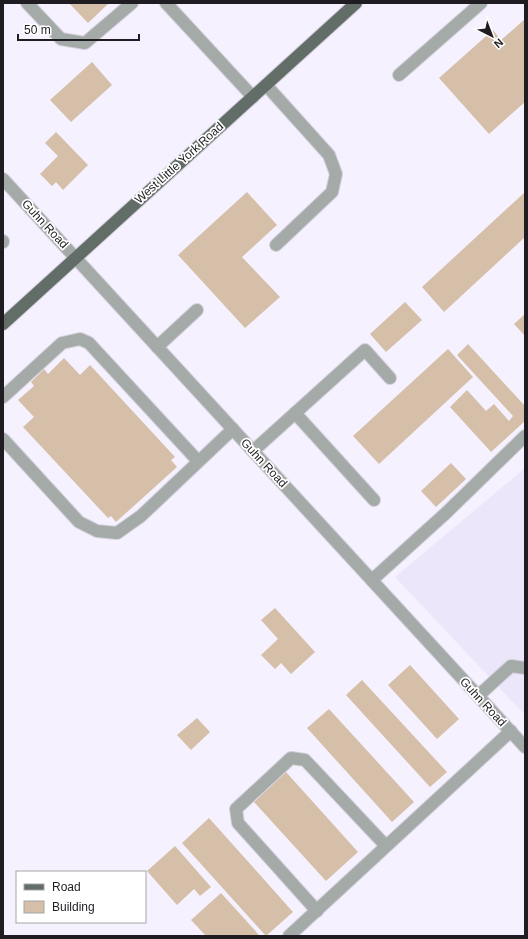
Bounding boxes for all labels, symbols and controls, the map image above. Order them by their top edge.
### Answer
scale bar [18,16,139,42]
north arrow [472,16,512,56]
text: 50 m [24,23,51,37]
text: N [492,36,506,51]
street label: West Little York Road [132,119,226,207]
street label: Guhn Road [19,197,71,251]
street label: Guhn Road [238,436,290,490]
street label: Guhn Road [457,675,509,729]
legend [16,871,146,923]
text: Road [52,880,81,894]
text: Building [52,900,95,914]

